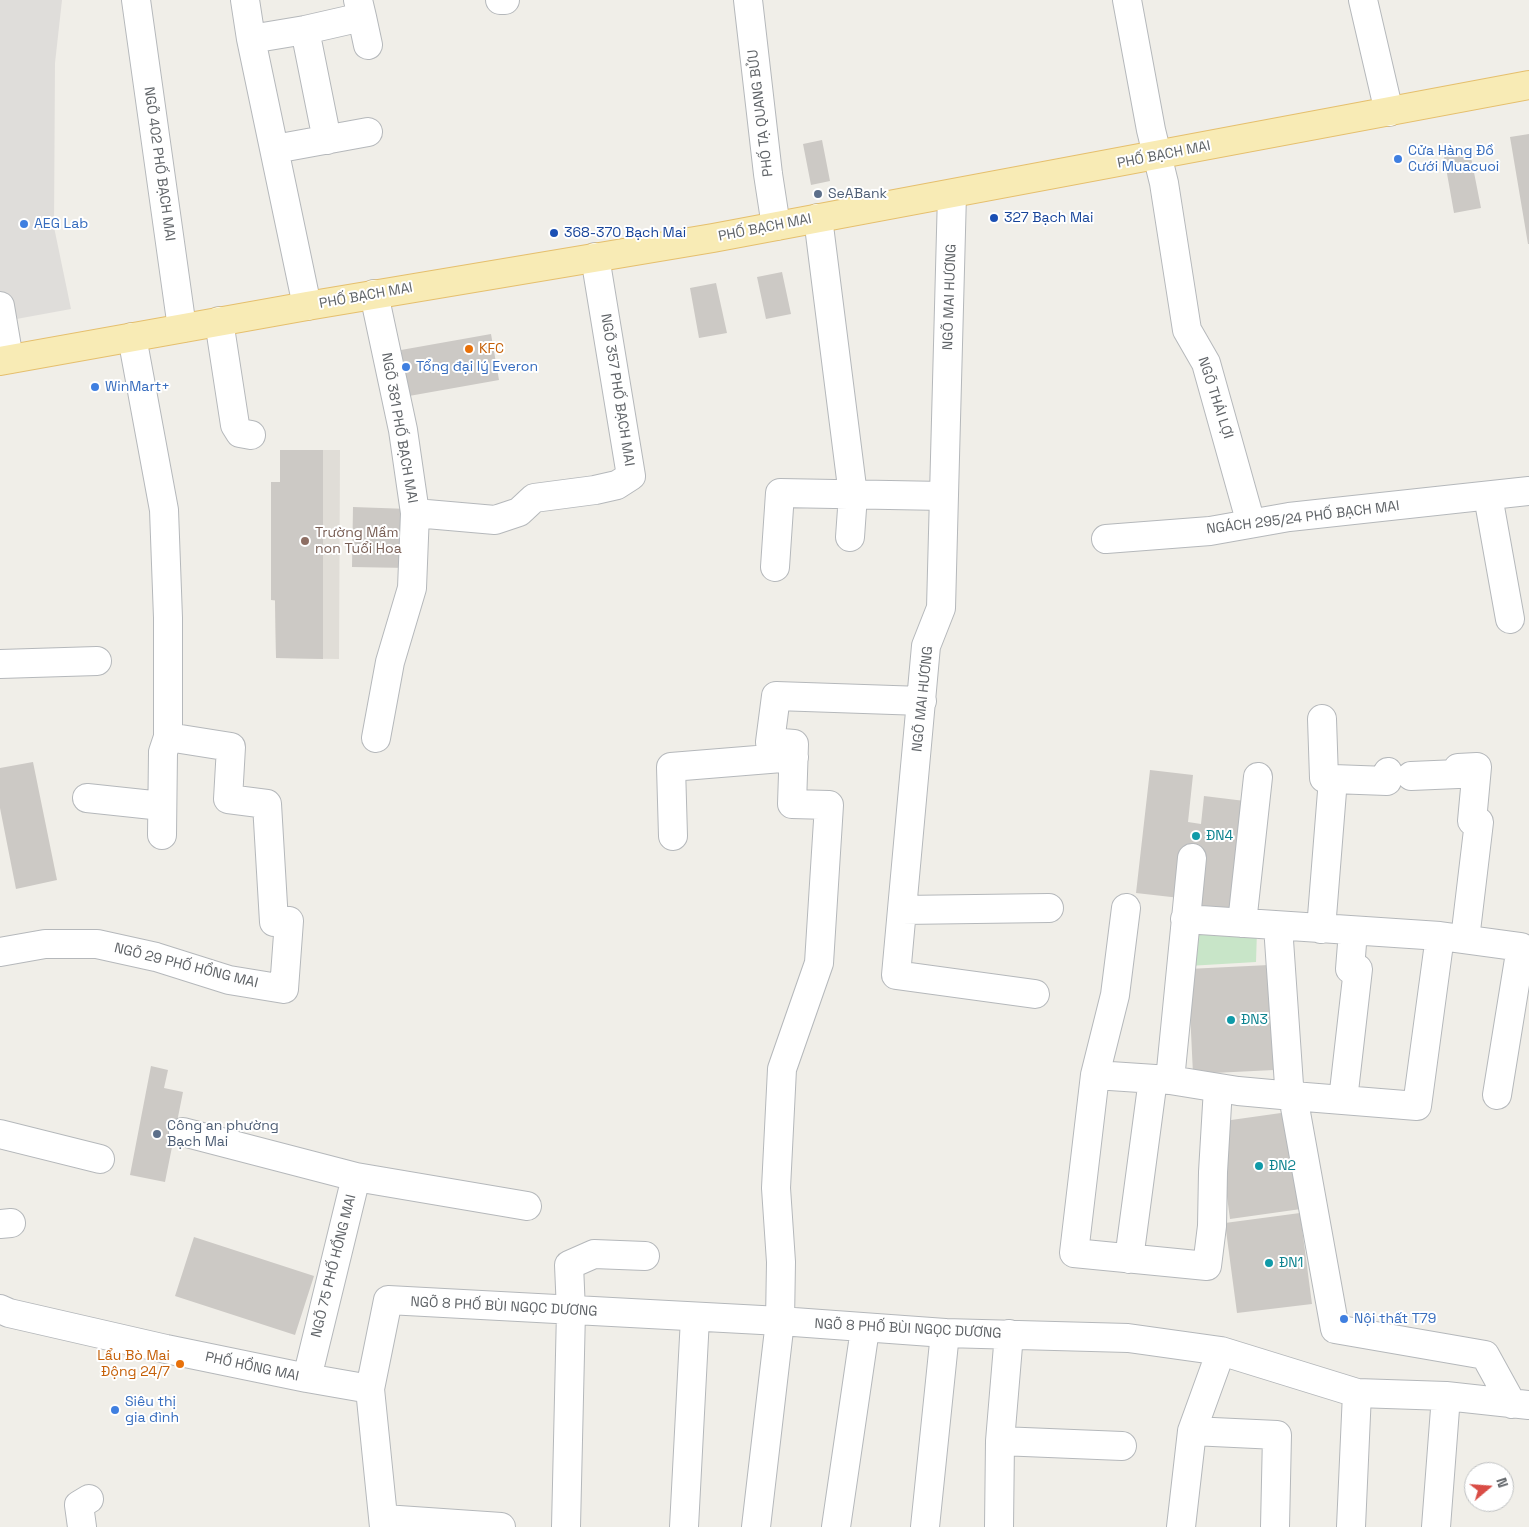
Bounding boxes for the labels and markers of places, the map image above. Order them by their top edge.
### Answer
place label: Cửa Hàng Đồ Cưới Muacuoi [1408,143,1499,176]
marker: Cửa Hàng Đồ Cưới Muacuoi [1392,153,1404,165]
place label: SeABank [828,186,887,202]
marker: SeABank [812,188,824,200]
place label: 327 Bạch Mai [1004,210,1094,226]
marker: 327 Bạch Mai [988,212,1000,224]
place label: AEG Lab [34,216,88,232]
marker: AEG Lab [18,218,30,230]
place label: 368-370 Bạch Mai [564,225,686,241]
marker: 368-370 Bạch Mai [548,227,560,239]
place label: KFC [479,341,504,357]
marker: KFC [463,343,475,355]
place label: Tổng đại lý Everon [416,359,538,375]
marker: Tổng đại lý Everon [400,361,412,373]
place label: WinMart+ [105,379,170,395]
marker: WinMart+ [89,381,101,393]
place label: Trường Mầm non Tuổi Hoa [315,525,402,558]
marker: Trường Mầm non Tuổi Hoa [299,535,311,547]
place label: ĐN4 [1206,828,1233,844]
marker: ĐN4 [1190,830,1202,842]
place label: ĐN3 [1241,1012,1268,1028]
marker: ĐN3 [1225,1014,1237,1026]
place label: Công an phường Bạch Mai [167,1118,279,1150]
marker: Công an phường Bạch Mai [151,1128,163,1140]
place label: ĐN2 [1269,1158,1296,1174]
marker: ĐN2 [1253,1160,1265,1172]
place label: ĐN1 [1279,1255,1303,1271]
marker: ĐN1 [1263,1257,1275,1269]
place label: Nội thất T79 [1354,1311,1436,1327]
marker: Nội thất T79 [1338,1313,1350,1325]
place label: Lẩu Bò Mai Động 24/7 [97,1348,170,1380]
marker: Lẩu Bò Mai Động 24/7 [174,1358,186,1370]
place label: Siêu thị gia đình [125,1394,179,1426]
marker: Siêu thị gia đình [109,1404,121,1416]

